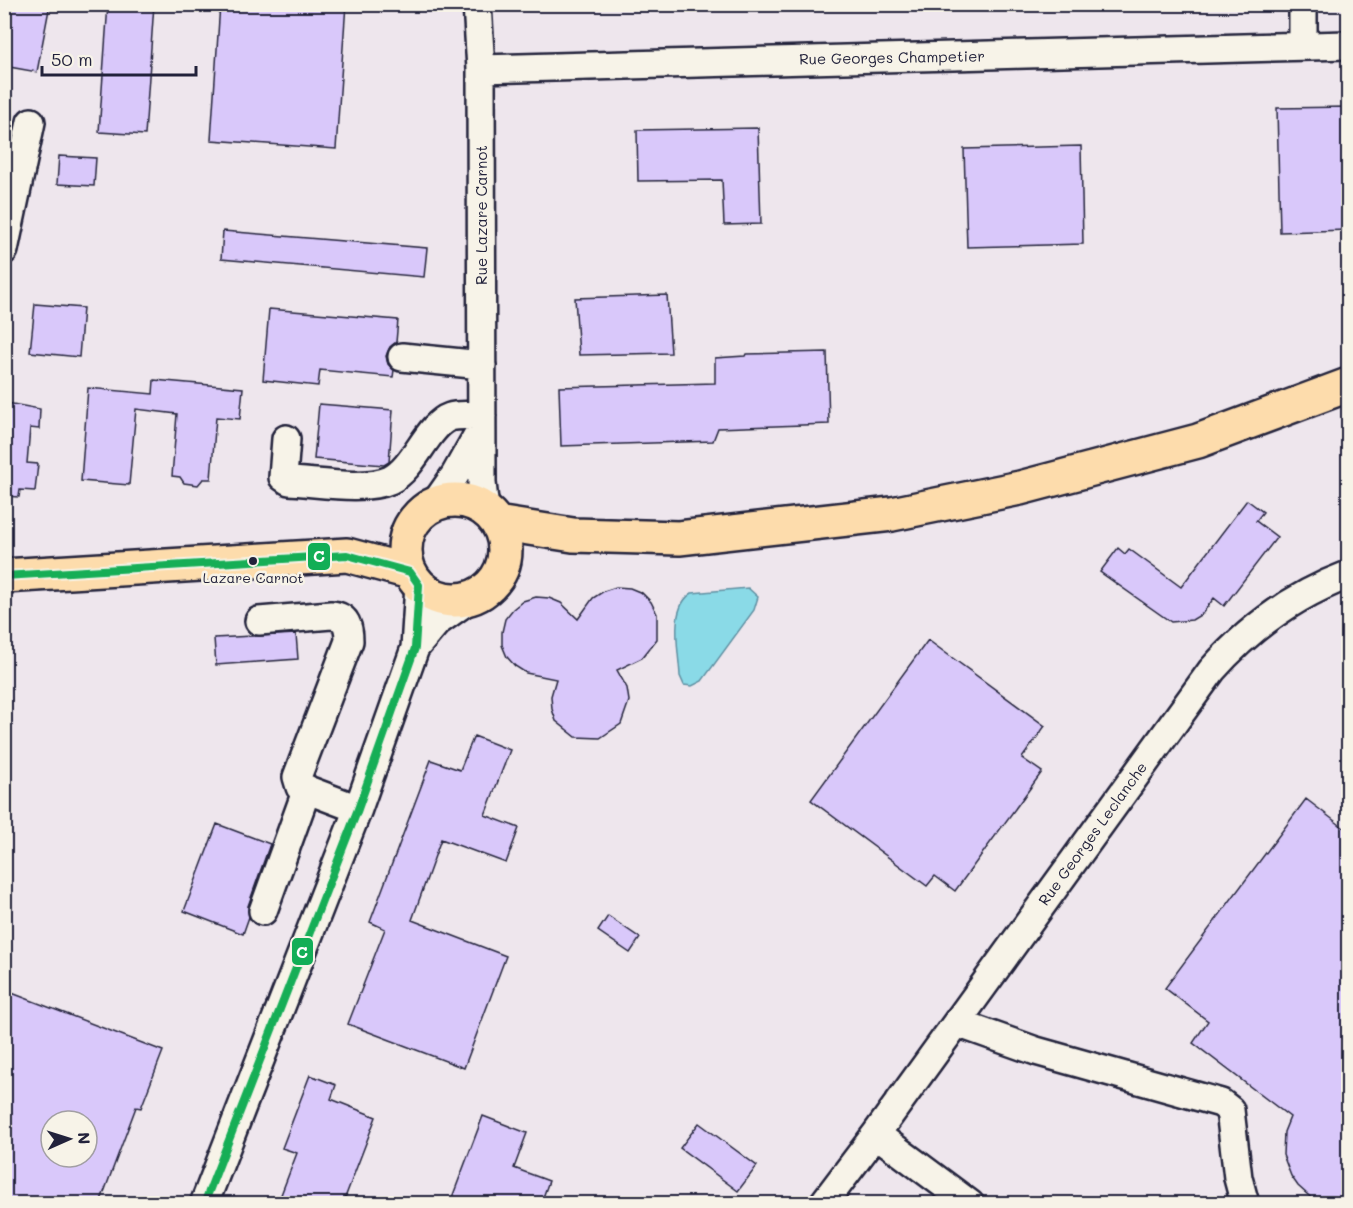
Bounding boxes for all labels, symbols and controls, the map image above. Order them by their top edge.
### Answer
scale bar [42,39,196,77]
street label: Rue Georges Champetier [799,45,985,69]
text: 50 m [51,47,93,71]
street label: Rue Lazare Carnot [471,145,491,285]
line badge: C [307,542,331,571]
text: C [313,545,325,566]
marker: Lazare Carnot [247,555,259,567]
place label: Lazare Carnot [203,568,303,587]
street label: Rue Georges Leclanche [1033,758,1151,909]
line badge: C [291,937,314,966]
text: C [296,941,308,962]
north arrow [39,1109,99,1169]
text: N [74,1132,95,1145]

